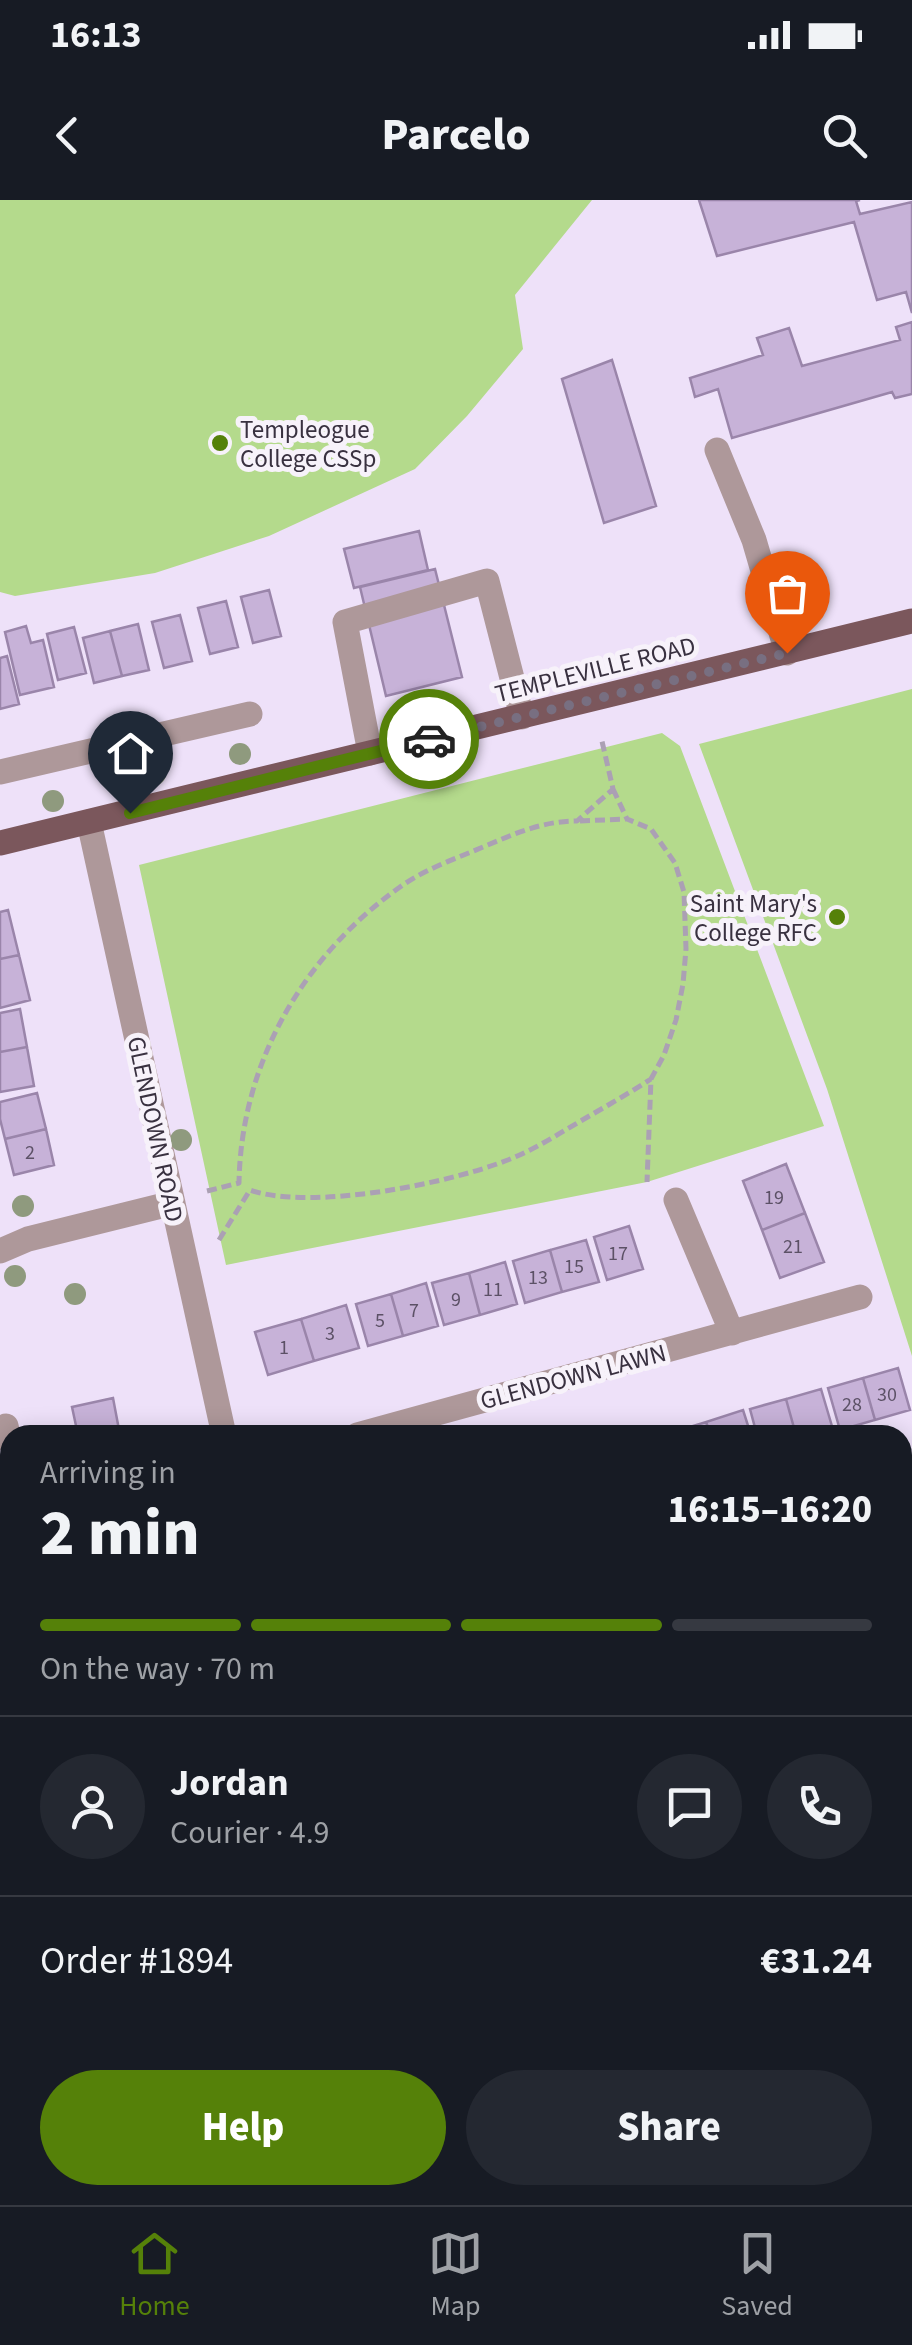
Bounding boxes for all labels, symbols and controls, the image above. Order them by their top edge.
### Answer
text: 16:13 [50,8,142,62]
text: Parcelo [381,103,531,167]
icon: back [40,108,95,163]
icon: search [817,108,872,163]
place label: Templeogue College CSSp [240,412,376,477]
marker: Templeogue College CSSp [209,432,231,454]
pin [745,551,830,654]
icon: bag [760,566,815,621]
street label: TEMPLEVILLE ROAD [491,628,699,712]
courier [379,689,479,789]
pin [88,711,173,814]
icon: car [402,712,457,767]
icon: home [103,726,158,781]
place label: Saint Mary's College RFC [690,886,817,951]
marker: Saint Mary's College RFC [826,906,848,928]
street label: GLENDOWN ROAD [118,1033,192,1225]
house number: 2 [25,1139,35,1167]
house number: 19 [764,1184,784,1212]
house number: 21 [783,1233,803,1261]
house number: 17 [608,1240,628,1268]
house number: 15 [564,1253,584,1281]
house number: 13 [528,1264,548,1292]
house number: 11 [483,1276,503,1304]
house number: 9 [451,1286,461,1314]
house number: 7 [409,1297,419,1325]
house number: 5 [375,1307,385,1335]
house number: 3 [325,1320,335,1348]
house number: 1 [279,1334,289,1362]
street label: GLENDOWN LAWN [476,1335,670,1419]
house number: 30 [877,1381,897,1409]
house number: 28 [842,1391,862,1419]
text: Arriving in [40,1450,176,1496]
text: 16:15–16:20 [668,1483,872,1537]
text: 2 min [40,1487,200,1580]
text: On the way · 70 m [40,1646,275,1692]
button: person [40,1754,145,1859]
button: chat [637,1754,742,1859]
button: phone [767,1754,872,1859]
text: Jordan [170,1756,289,1810]
text: Courier · 4.9 [170,1810,330,1856]
text: Order #1894 [40,1934,233,1988]
text: €31.24 [760,1934,872,1988]
button: Help [40,2070,446,2185]
button: Share [466,2070,872,2185]
tab: Home [119,2226,190,2326]
tab: Map [428,2226,483,2326]
tab: Saved [721,2226,793,2326]

